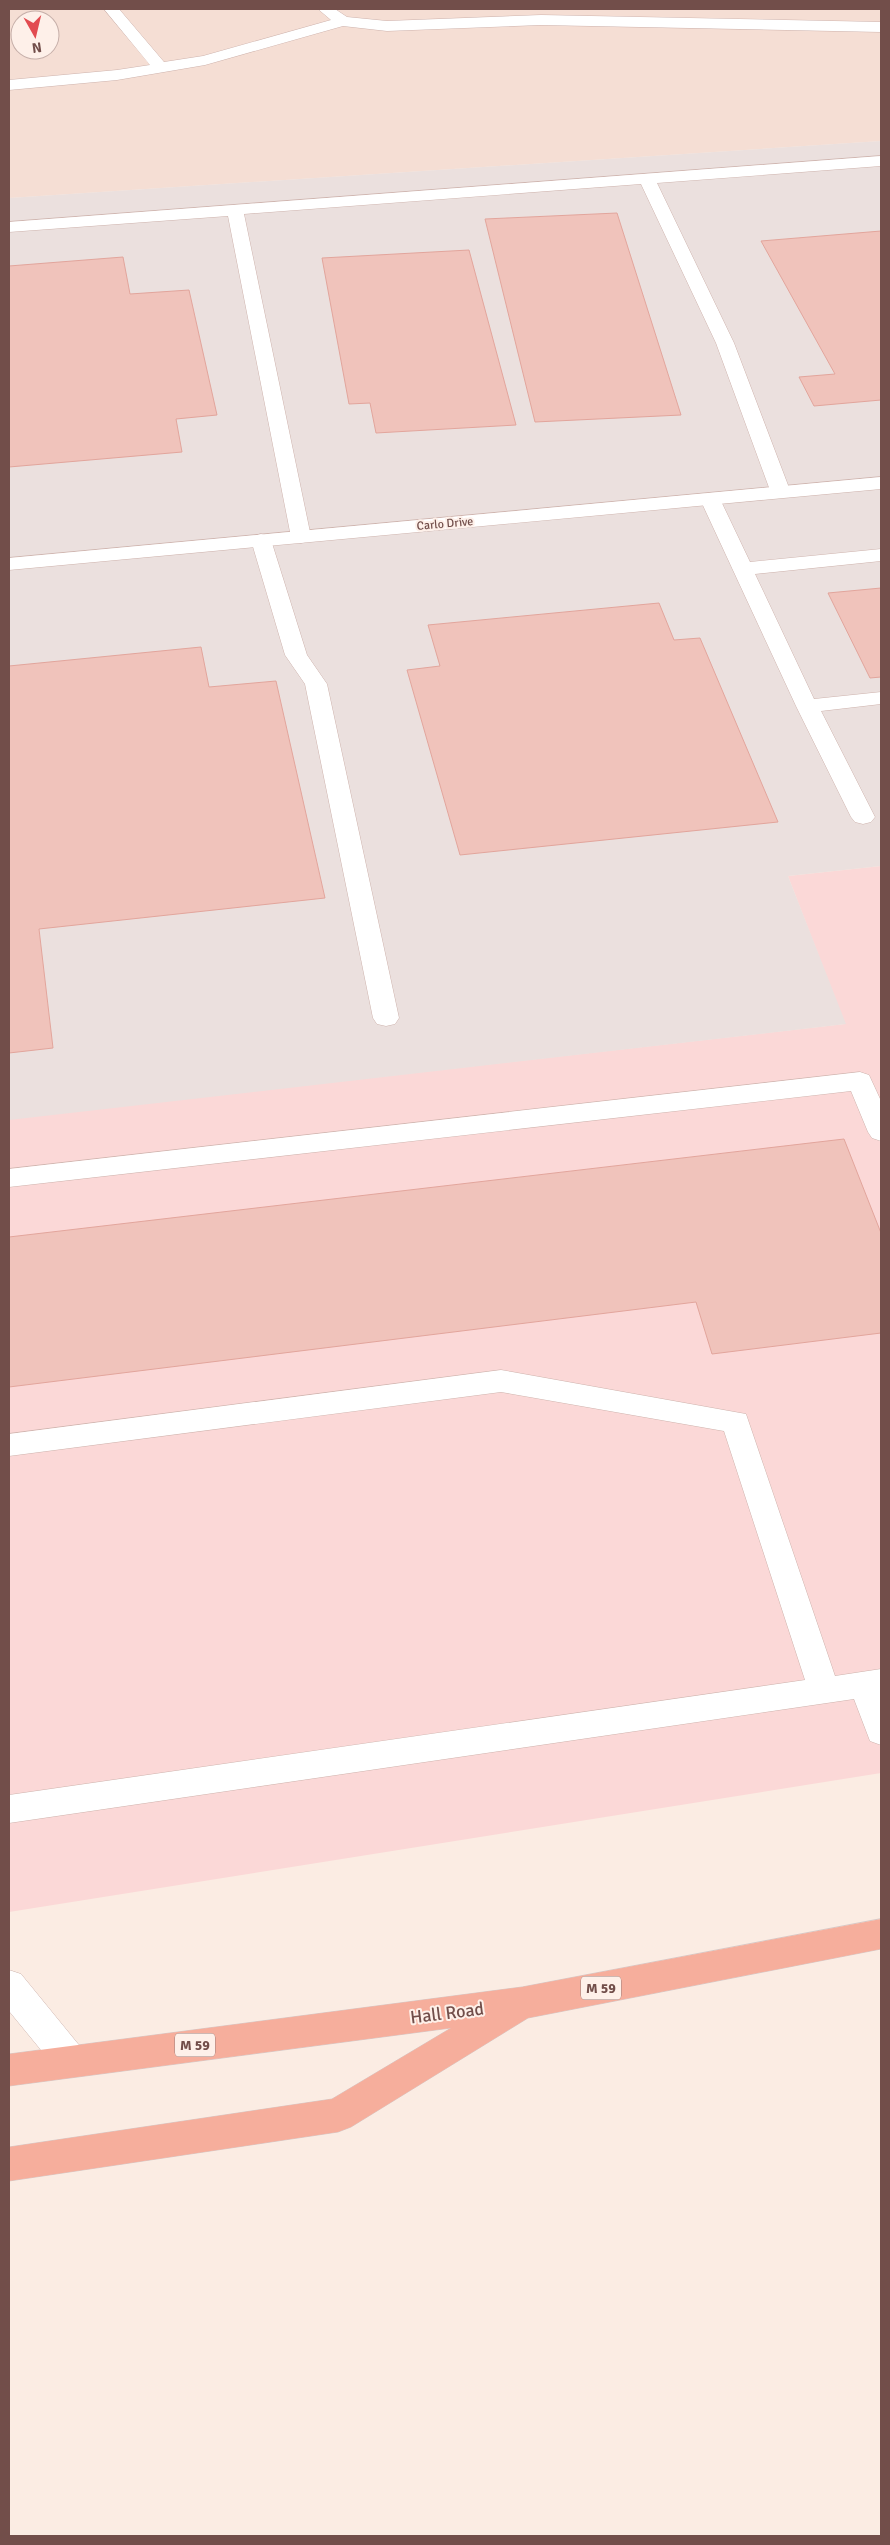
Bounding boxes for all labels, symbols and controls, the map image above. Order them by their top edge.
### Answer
north arrow [10,10,60,60]
text: N [31,38,43,56]
street label: Carlo Drive [416,514,474,534]
road number: M 59 [581,1976,621,2000]
street label: Hall Road [409,1998,485,2028]
road number: M 59 [175,2034,215,2056]

